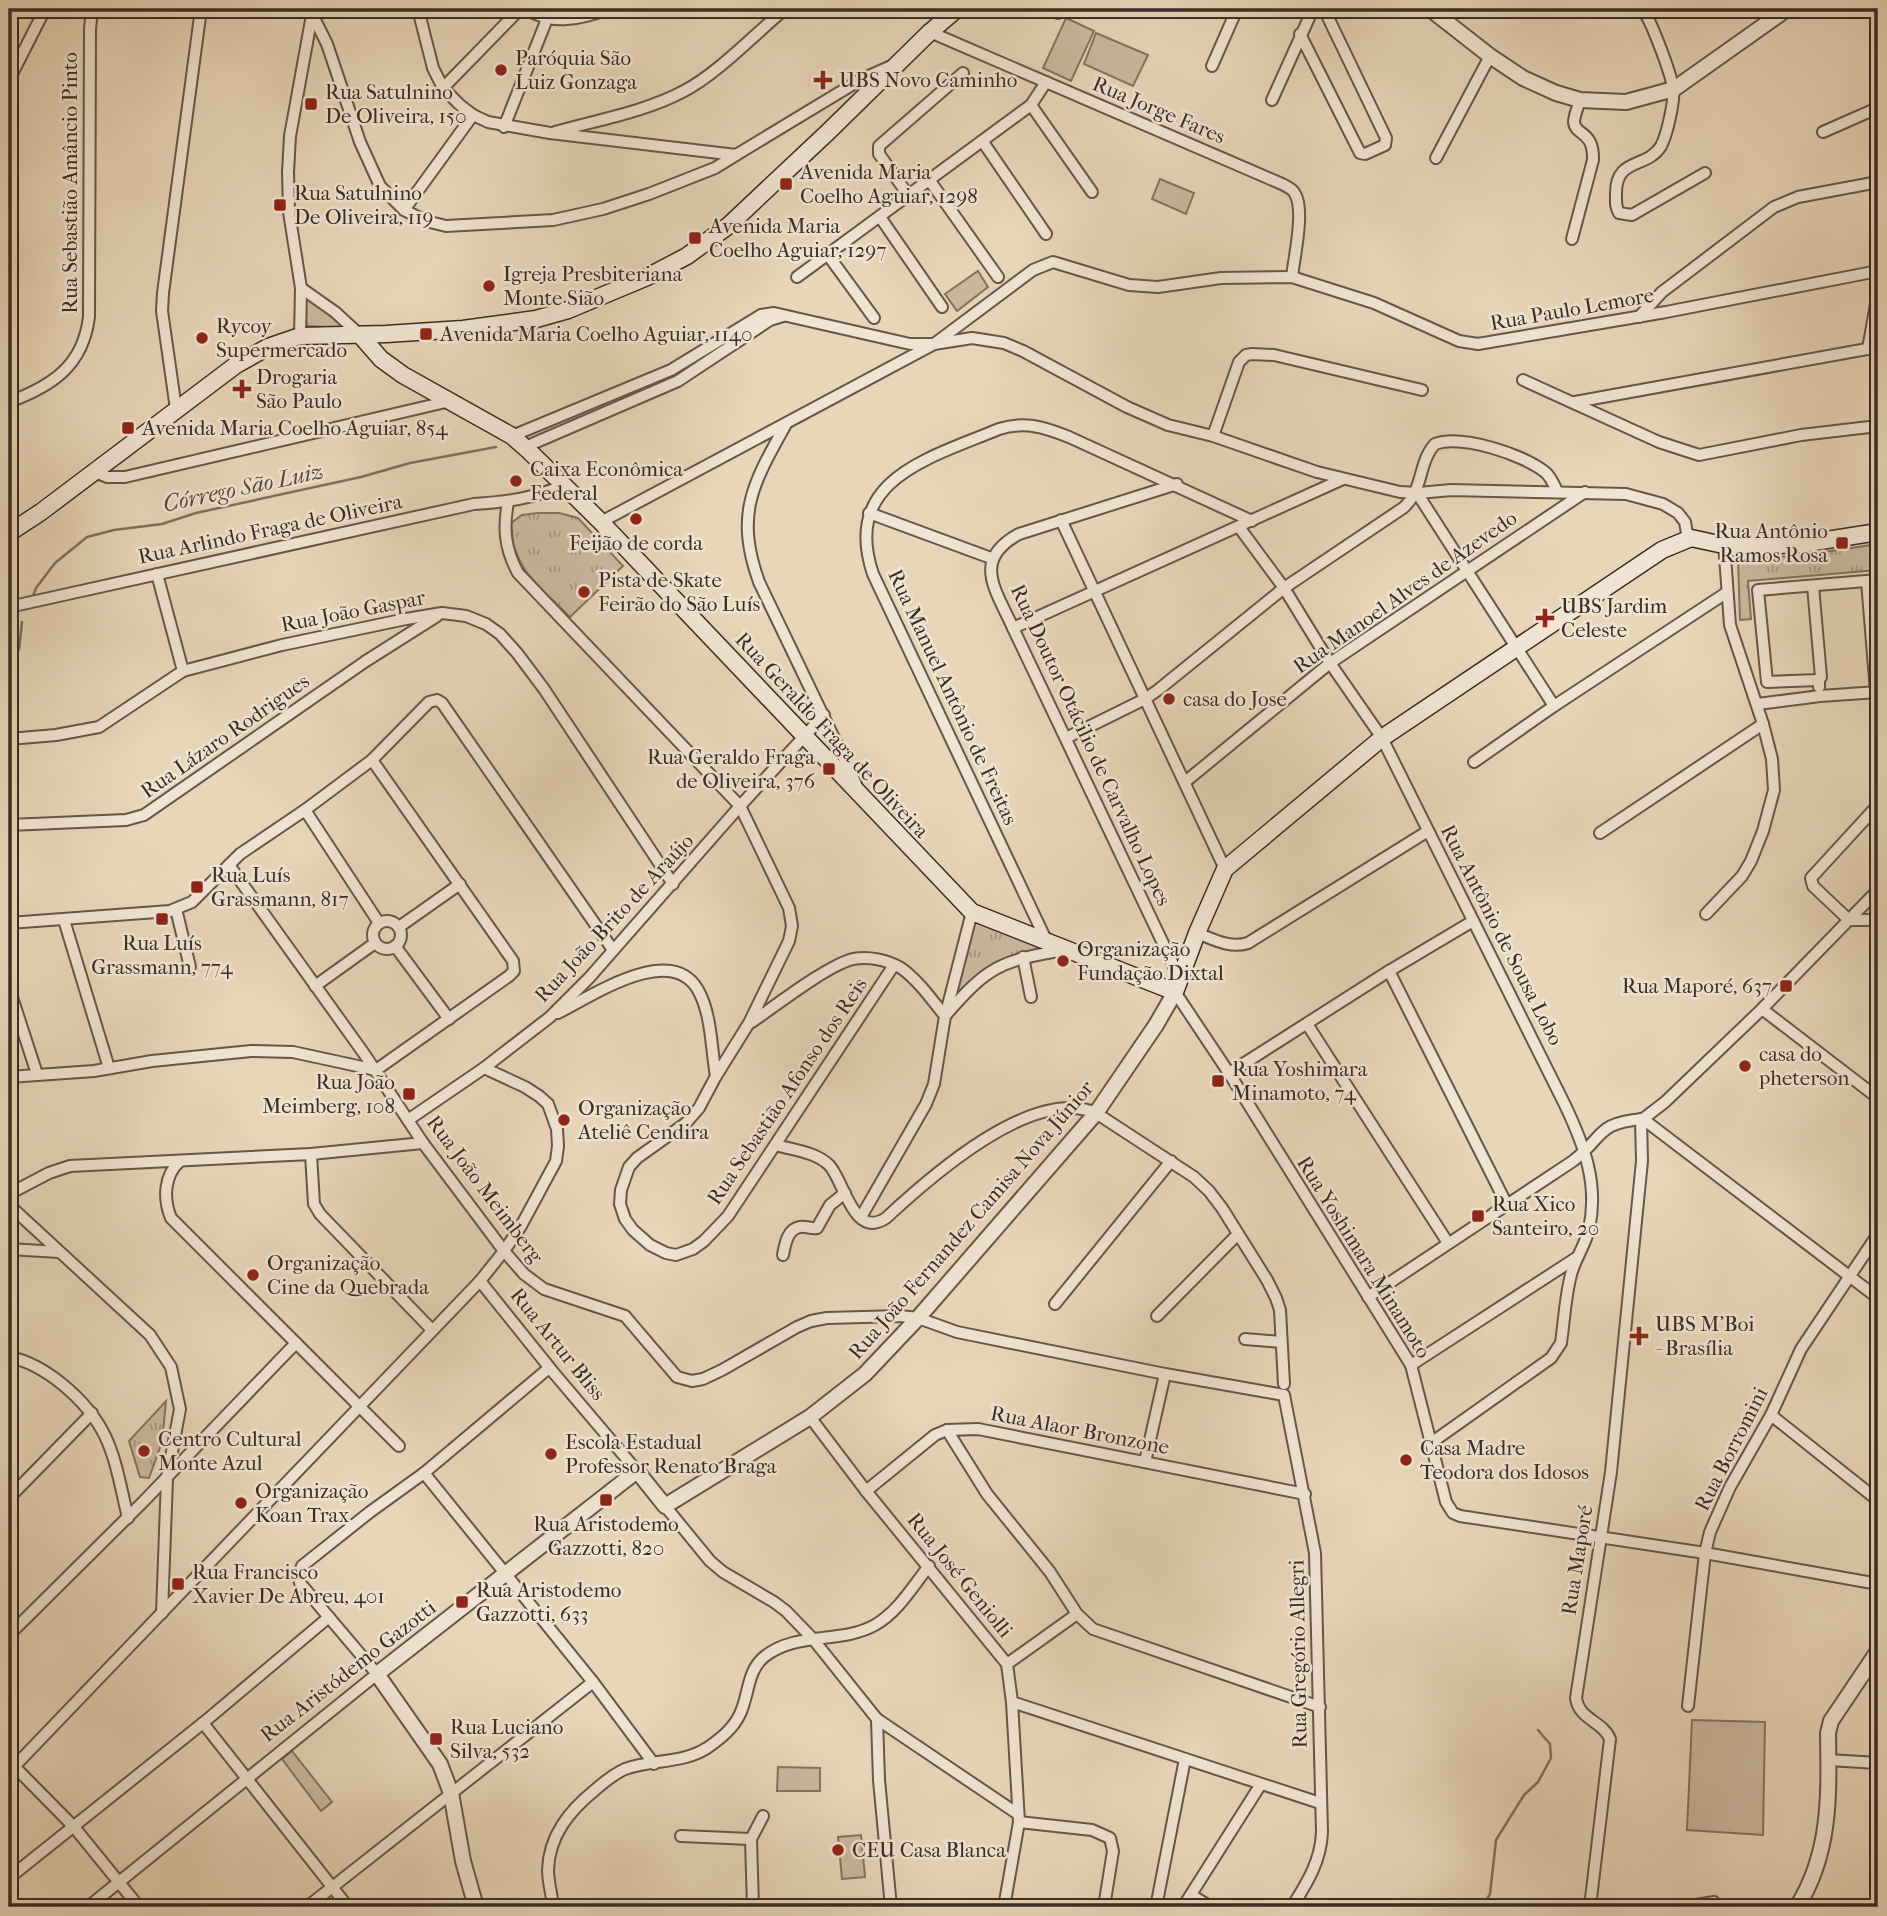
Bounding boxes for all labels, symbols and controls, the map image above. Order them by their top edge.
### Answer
place label: Paróquia São Luiz Gonzaga [515,46,637,94]
street label: Rua Sebastião Amâncio Pinto [58,52,82,314]
marker: Paróquia São Luiz Gonzaga [493,62,509,78]
place label: UBS Novo Caminho [839,68,1017,92]
marker: UBS Novo Caminho [813,70,833,90]
street label: Rua Jorge Fares [1089,71,1229,149]
place label: Rua Satulnino De Oliveira, 150 [325,80,467,128]
marker: Rua Satulnino De Oliveira, 150 [303,96,319,112]
place label: Avenida Maria Coelho Aguiar, 1298 [799,160,978,208]
marker: Avenida Maria Coelho Aguiar, 1298 [778,176,794,192]
place label: Rua Satulnino De Oliveira, 119 [294,181,434,229]
marker: Rua Satulnino De Oliveira, 119 [272,197,288,213]
place label: Avenida Maria Coelho Aguiar, 1297 [708,214,886,262]
marker: Avenida Maria Coelho Aguiar, 1297 [687,230,703,246]
place label: Igreja Presbiteriana Monte Sião [503,262,683,310]
marker: Igreja Presbiteriana Monte Sião [481,278,497,294]
street label: Rua Paulo Lemore [1488,283,1656,335]
place label: Rycoy Supermercado [216,314,347,362]
place label: Avenida Maria Coelho Aguiar, 1140 [439,322,753,346]
marker: Avenida Maria Coelho Aguiar, 1140 [418,326,434,342]
marker: Rycoy Supermercado [194,330,210,346]
place label: Drogaria São Paulo [256,365,342,413]
marker: Drogaria São Paulo [234,381,250,397]
place label: Avenida Maria Coelho Aguiar, 854 [141,416,448,440]
marker: Avenida Maria Coelho Aguiar, 854 [120,420,136,436]
water label: Córrego São Luiz [161,457,326,518]
place label: Caixa Econômica Federal [530,457,683,505]
marker: Caixa Econômica Federal [508,473,524,489]
street label: Rua Arlindo Fraga de Oliveira [136,489,405,569]
street label: Rua Manoel Alves de Azevedo [1289,506,1521,678]
marker: Feijão de corda [628,511,644,527]
place label: Rua Antônio Ramos Rosa [1714,519,1828,567]
place label: Feijão de corda [569,531,703,555]
marker: Rua Antônio Ramos Rosa [1834,535,1850,551]
street label: Rua Manuel Antônio de Freitas [883,565,1023,829]
place label: Pista de Skate Feirão do São Luís [598,568,761,616]
street label: Rua Doutor Otácilio de Carvalho Lopes [1006,581,1176,910]
marker: Pista de Skate Feirão do São Luís [576,584,592,600]
street label: Rua João Gaspar [279,585,427,637]
place label: UBS Jardim Celeste [1561,594,1668,642]
marker: UBS Jardim Celeste [1535,608,1555,628]
street label: Rua Geraldo Fraga de Oliveira [730,627,934,843]
street label: Rua Lázaro Rodrigues [136,669,314,803]
place label: casa do Jose [1183,687,1287,711]
marker: casa do Jose [1161,691,1177,707]
place label: Rua Geraldo Fraga de Oliveira, 376 [647,745,816,793]
marker: Rua Geraldo Fraga de Oliveira, 376 [821,761,837,777]
street label: Rua Antônio de Sousa Lobo [1436,821,1568,1049]
street label: Rua João Brito de Araújo [530,829,698,1007]
place label: Rua Luís Grassmann, 817 [211,863,349,911]
marker: Rua Luís Grassmann, 817 [189,879,205,895]
marker: Rua Luís Grassmann, 774 [154,911,170,927]
place label: Rua Luís Grassmann, 774 [91,931,233,979]
place label: Organização Fundação Dixtal [1077,937,1224,985]
marker: Organização Fundação Dixtal [1055,953,1071,969]
street label: Rua Sebastião Afonso dos Reis [702,973,872,1209]
place label: Rua Maporé, 637 [1622,974,1772,998]
marker: Rua Maporé, 637 [1778,978,1794,994]
place label: casa do pheterson [1758,1042,1850,1090]
place label: Rua Yoshimara Minamoto, 74 [1232,1057,1368,1105]
marker: casa do pheterson [1737,1058,1753,1074]
place label: Rua João Meimberg, 108 [262,1070,395,1118]
marker: Rua Yoshimara Minamoto, 74 [1210,1073,1226,1089]
street label: Rua João Fernandez Camisa Nova Júnior [844,1076,1099,1364]
marker: Rua João Meimberg, 108 [401,1086,417,1102]
place label: Organização Ateliê Cendira [577,1096,709,1144]
street label: Rua João Meimberg [422,1111,549,1268]
marker: Organização Ateliê Cendira [556,1112,572,1128]
street label: Rua Yoshimara Minamoto [1292,1152,1436,1362]
place label: Rua Xico Santeiro, 20 [1492,1192,1599,1240]
marker: Rua Xico Santeiro, 20 [1470,1208,1486,1224]
place label: Organização Cine da Quebrada [267,1251,429,1299]
marker: Organização Cine da Quebrada [245,1267,261,1283]
street label: Rua Artur Bliss [505,1283,611,1405]
place label: UBS M'Boi - Brasília [1655,1312,1754,1360]
marker: UBS M'Boi - Brasília [1629,1326,1649,1346]
street label: Rua Borromini [1690,1383,1772,1515]
street label: Rua Alaor Bronzone [989,1401,1171,1459]
place label: Centro Cultural Monte Azul [158,1427,302,1475]
place label: Escola Estadual Professor Renato Braga [565,1430,777,1478]
place label: Casa Madre Teodora dos Idosos [1420,1436,1589,1484]
marker: Centro Cultural Monte Azul [136,1443,152,1459]
marker: Escola Estadual Professor Renato Braga [543,1446,559,1462]
marker: Casa Madre Teodora dos Idosos [1398,1452,1414,1468]
place label: Organização Koan Trax [255,1479,368,1527]
marker: Rua Aristodemo Gazzotti, 820 [598,1492,614,1508]
marker: Organização Koan Trax [233,1495,249,1511]
street label: Rua Maporé [1556,1503,1598,1617]
street label: Rua José Geniolli [902,1508,1018,1642]
place label: Rua Aristodemo Gazzotti, 820 [533,1512,679,1560]
street label: Rua Gregório Allegri [1284,1559,1312,1749]
place label: Rua Francisco Xavier De Abreu, 401 [192,1560,385,1608]
marker: Rua Francisco Xavier De Abreu, 401 [170,1576,186,1592]
place label: Rua Aristodemo Gazzotti, 633 [476,1578,622,1626]
marker: Rua Aristodemo Gazzotti, 633 [454,1594,470,1610]
street label: Rua Aristódemo Gazotti [256,1595,440,1747]
place label: Rua Luciano Silva, 532 [450,1715,563,1763]
marker: Rua Luciano Silva, 532 [428,1731,444,1747]
place label: CEU Casa Blanca [852,1838,1006,1862]
marker: CEU Casa Blanca [830,1842,846,1858]

